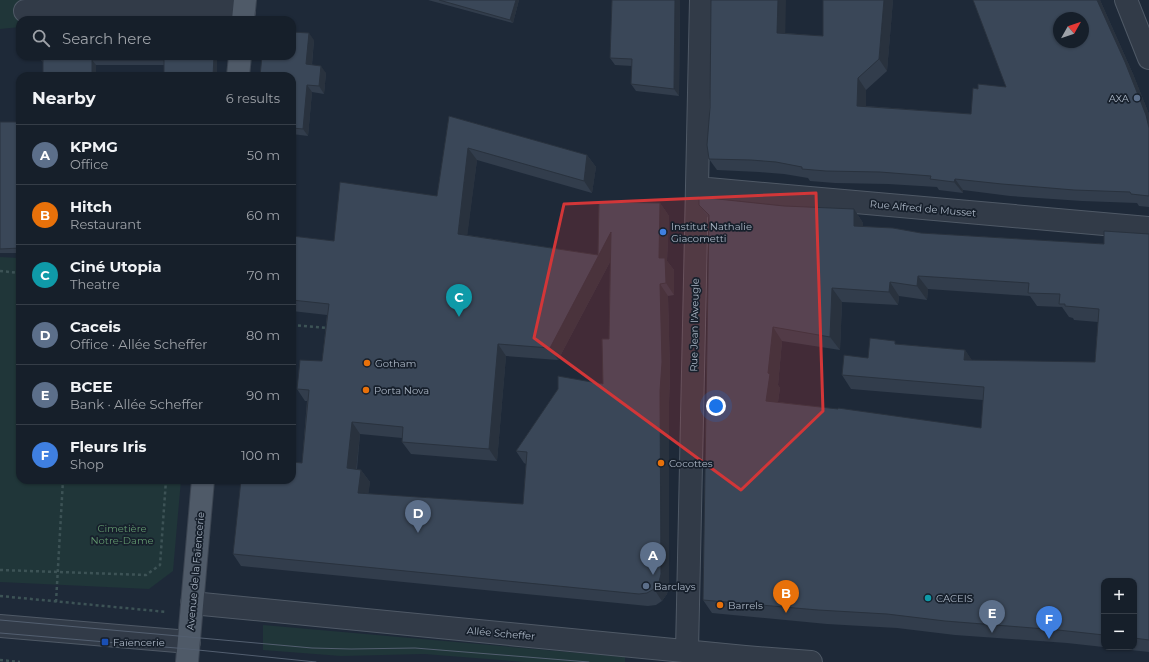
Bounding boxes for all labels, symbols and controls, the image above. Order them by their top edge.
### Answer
north arrow [1053,12,1089,48]
search box [16,16,296,60]
icon: search [30,27,52,49]
text: Search here [62,29,151,48]
text: Nearby [32,88,96,108]
text: 6 results [226,90,280,106]
place label: AXA [1109,92,1130,105]
marker: AXA [1132,93,1142,103]
text: KPMG [70,137,118,156]
text: A [40,147,50,163]
text: 50 m [247,147,280,163]
text: Office [70,156,108,172]
text: Hitch [70,197,112,216]
street label: Rue Alfred de Musset [869,197,977,220]
text: B [40,207,50,223]
text: 60 m [246,207,280,223]
text: Restaurant [70,216,141,232]
place label: Institut Nathalie Giacometti [671,220,752,245]
marker: Institut Nathalie Giacometti [658,227,668,237]
text: Ciné Utopia [70,257,162,276]
text: C [40,267,50,283]
text: 70 m [247,267,280,283]
text: Theatre [70,276,120,292]
street label: Rue Jean l'Aveugle [687,278,702,372]
pin: C [446,284,472,317]
text: Caceis [70,317,121,336]
text: D [40,327,50,343]
text: 80 m [246,327,280,343]
text: Office · Allée Scheffer [70,336,207,352]
place label: Gotham [375,357,416,370]
marker: Gotham [362,358,372,368]
text: BCEE [70,377,112,396]
place label: Porta Nova [374,384,429,397]
marker: Porta Nova [361,385,371,395]
text: E [41,387,49,403]
text: 90 m [246,387,280,403]
text: Bank · Allée Scheffer [70,396,203,412]
your location [706,396,726,416]
text: Fleurs Iris [70,437,146,456]
text: F [41,447,49,463]
text: 100 m [241,447,280,463]
text: Shop [70,456,104,472]
place label: Cocottes [669,457,713,470]
marker: Cocottes [656,458,666,468]
pin: D [405,500,431,533]
street label: Avenue de la Faïencerie [184,511,207,631]
park label: Cimetière Notre-Dame [90,522,154,547]
pin: A [640,542,666,575]
map controls [1101,578,1137,650]
button: + [1101,578,1137,614]
place label: Barclays [654,580,696,593]
pin: B [773,580,799,613]
marker: Barclays [641,581,651,591]
place label: CACEIS [936,592,973,605]
marker: CACEIS [923,593,933,603]
place label: Barrels [728,599,763,612]
marker: Barrels [715,600,725,610]
pin: E [979,600,1005,633]
pin: F [1036,606,1062,639]
button: − [1101,614,1137,650]
street label: Allée Scheffer [466,624,536,643]
place label: Faïencerie [113,636,165,649]
marker: Faïencerie [100,637,110,647]

